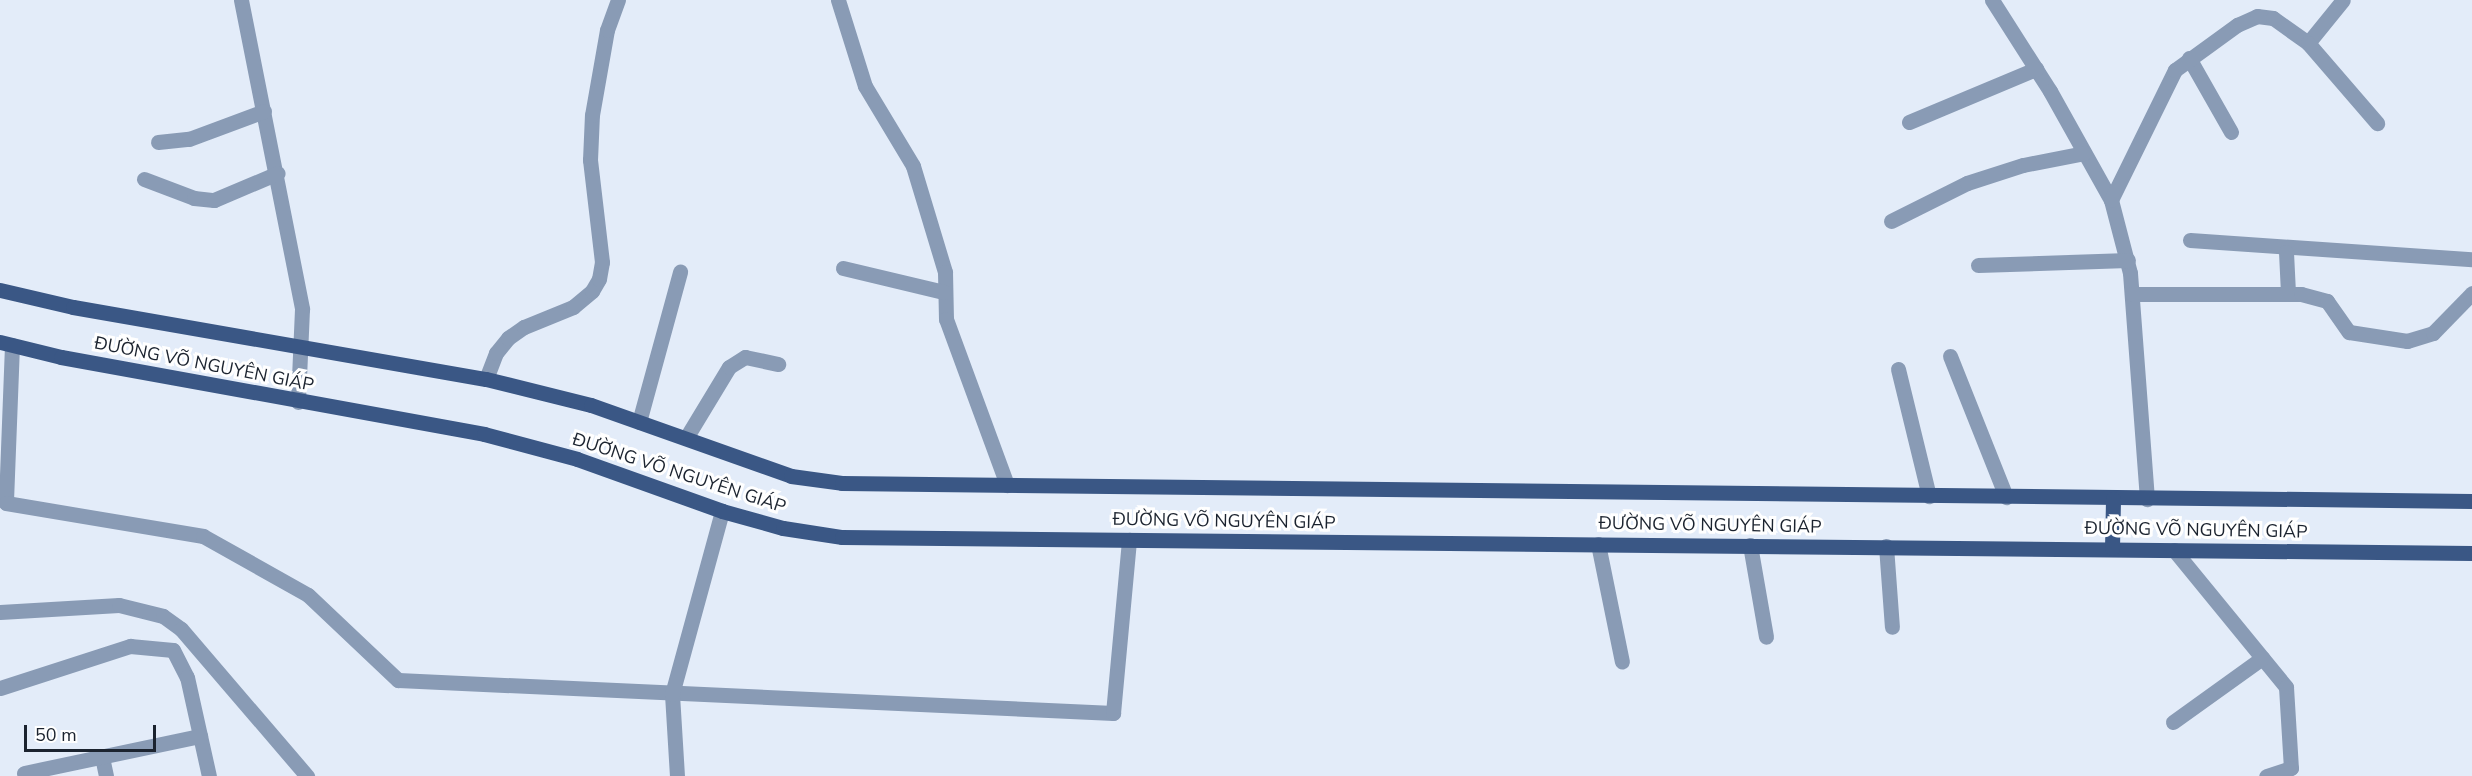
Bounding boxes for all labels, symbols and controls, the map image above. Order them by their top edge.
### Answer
street label: ĐƯỜNG VÕ NGUYÊN GIÁP [93,332,315,396]
street label: ĐƯỜNG VÕ NGUYÊN GIÁP [570,428,788,518]
street label: ĐƯỜNG VÕ NGUYÊN GIÁP [1112,508,1336,534]
street label: ĐƯỜNG VÕ NGUYÊN GIÁP [1598,512,1822,538]
street label: ĐƯỜNG VÕ NGUYÊN GIÁP [2084,517,2308,543]
scale bar [27,713,159,751]
text: 50 m [35,723,77,747]

